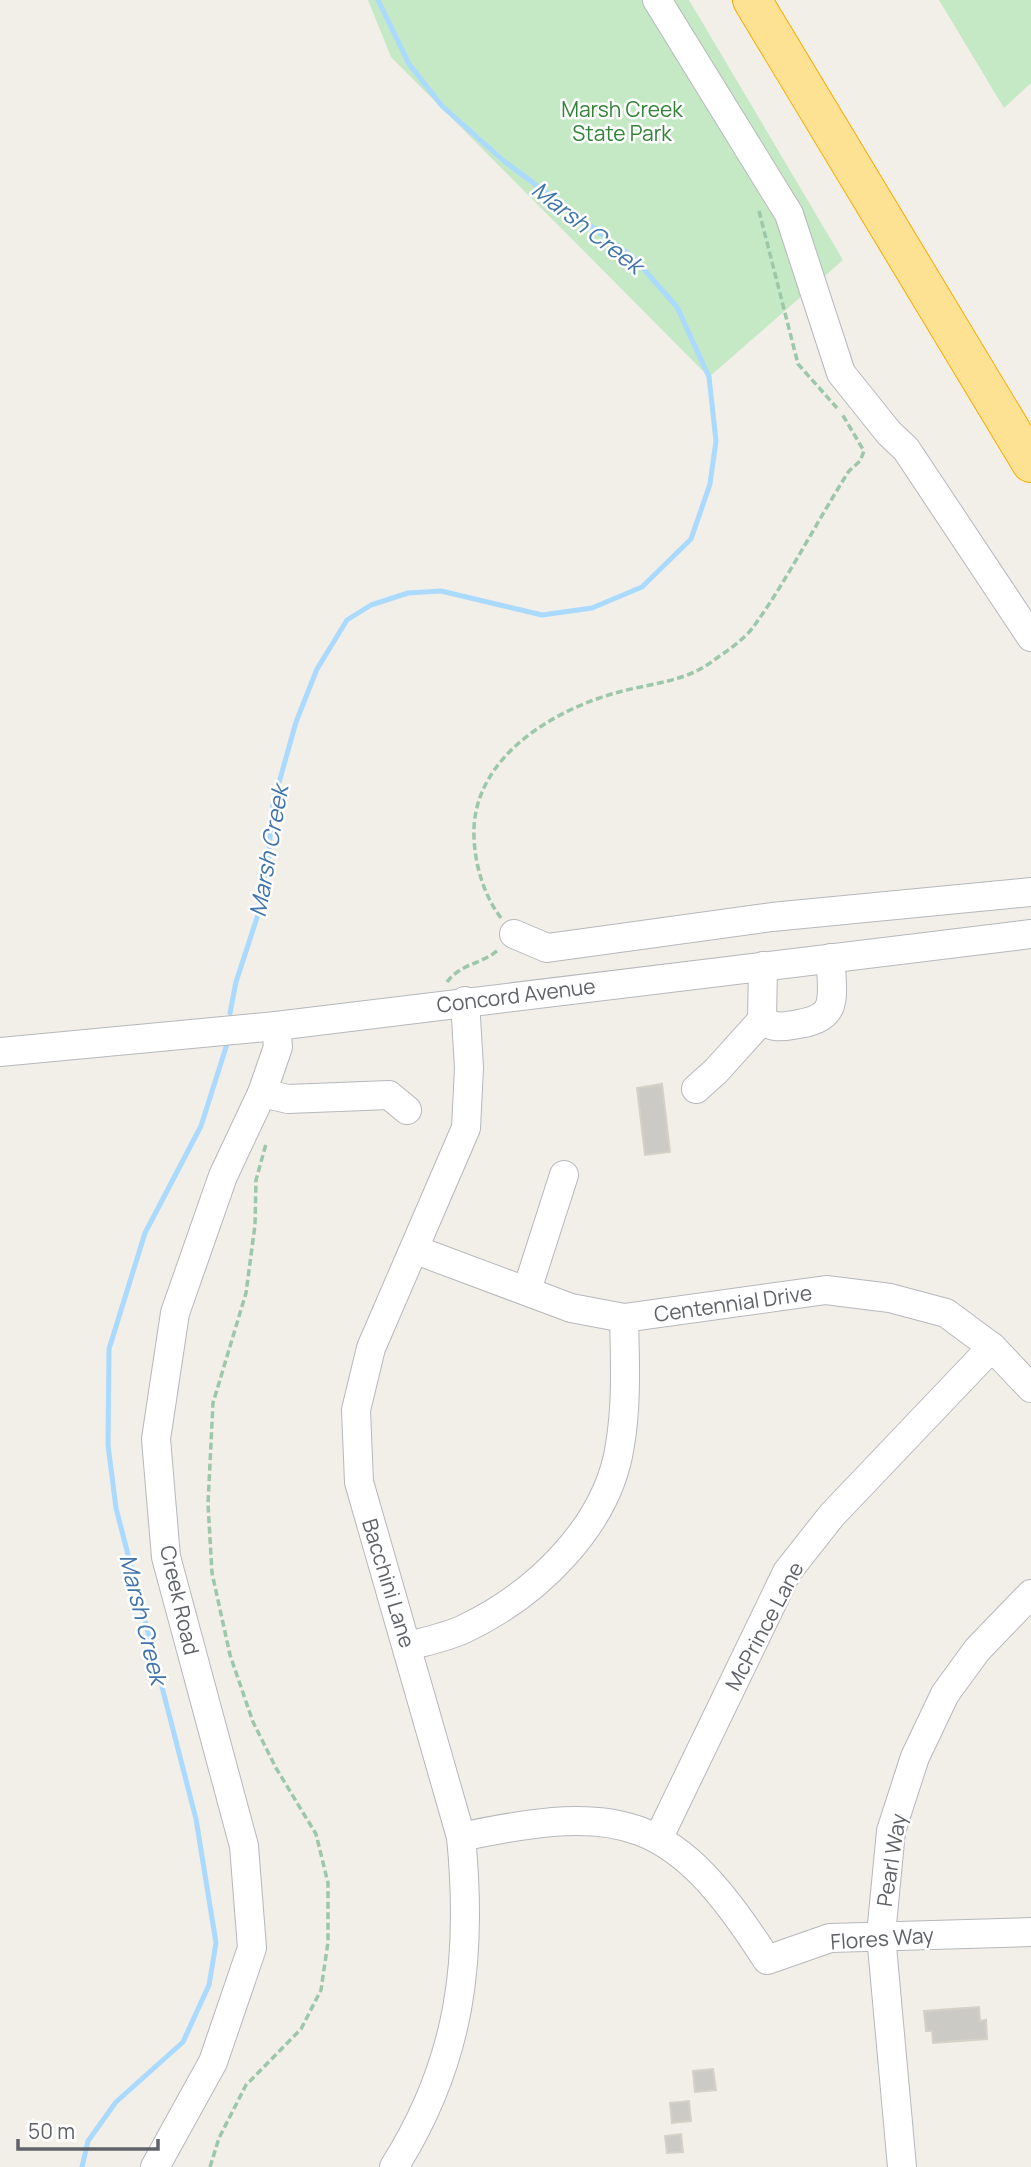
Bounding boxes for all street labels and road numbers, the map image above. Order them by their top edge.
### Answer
street label: Concord Avenue [435,971,597,1019]
street label: Centennial Drive [652,1278,814,1328]
street label: Bacchini Lane [356,1515,422,1651]
street label: Creek Road [154,1543,206,1657]
street label: McPrince Lane [718,1557,810,1695]
street label: Pearl Way [870,1811,912,1909]
street label: Flores Way [829,1920,935,1956]

